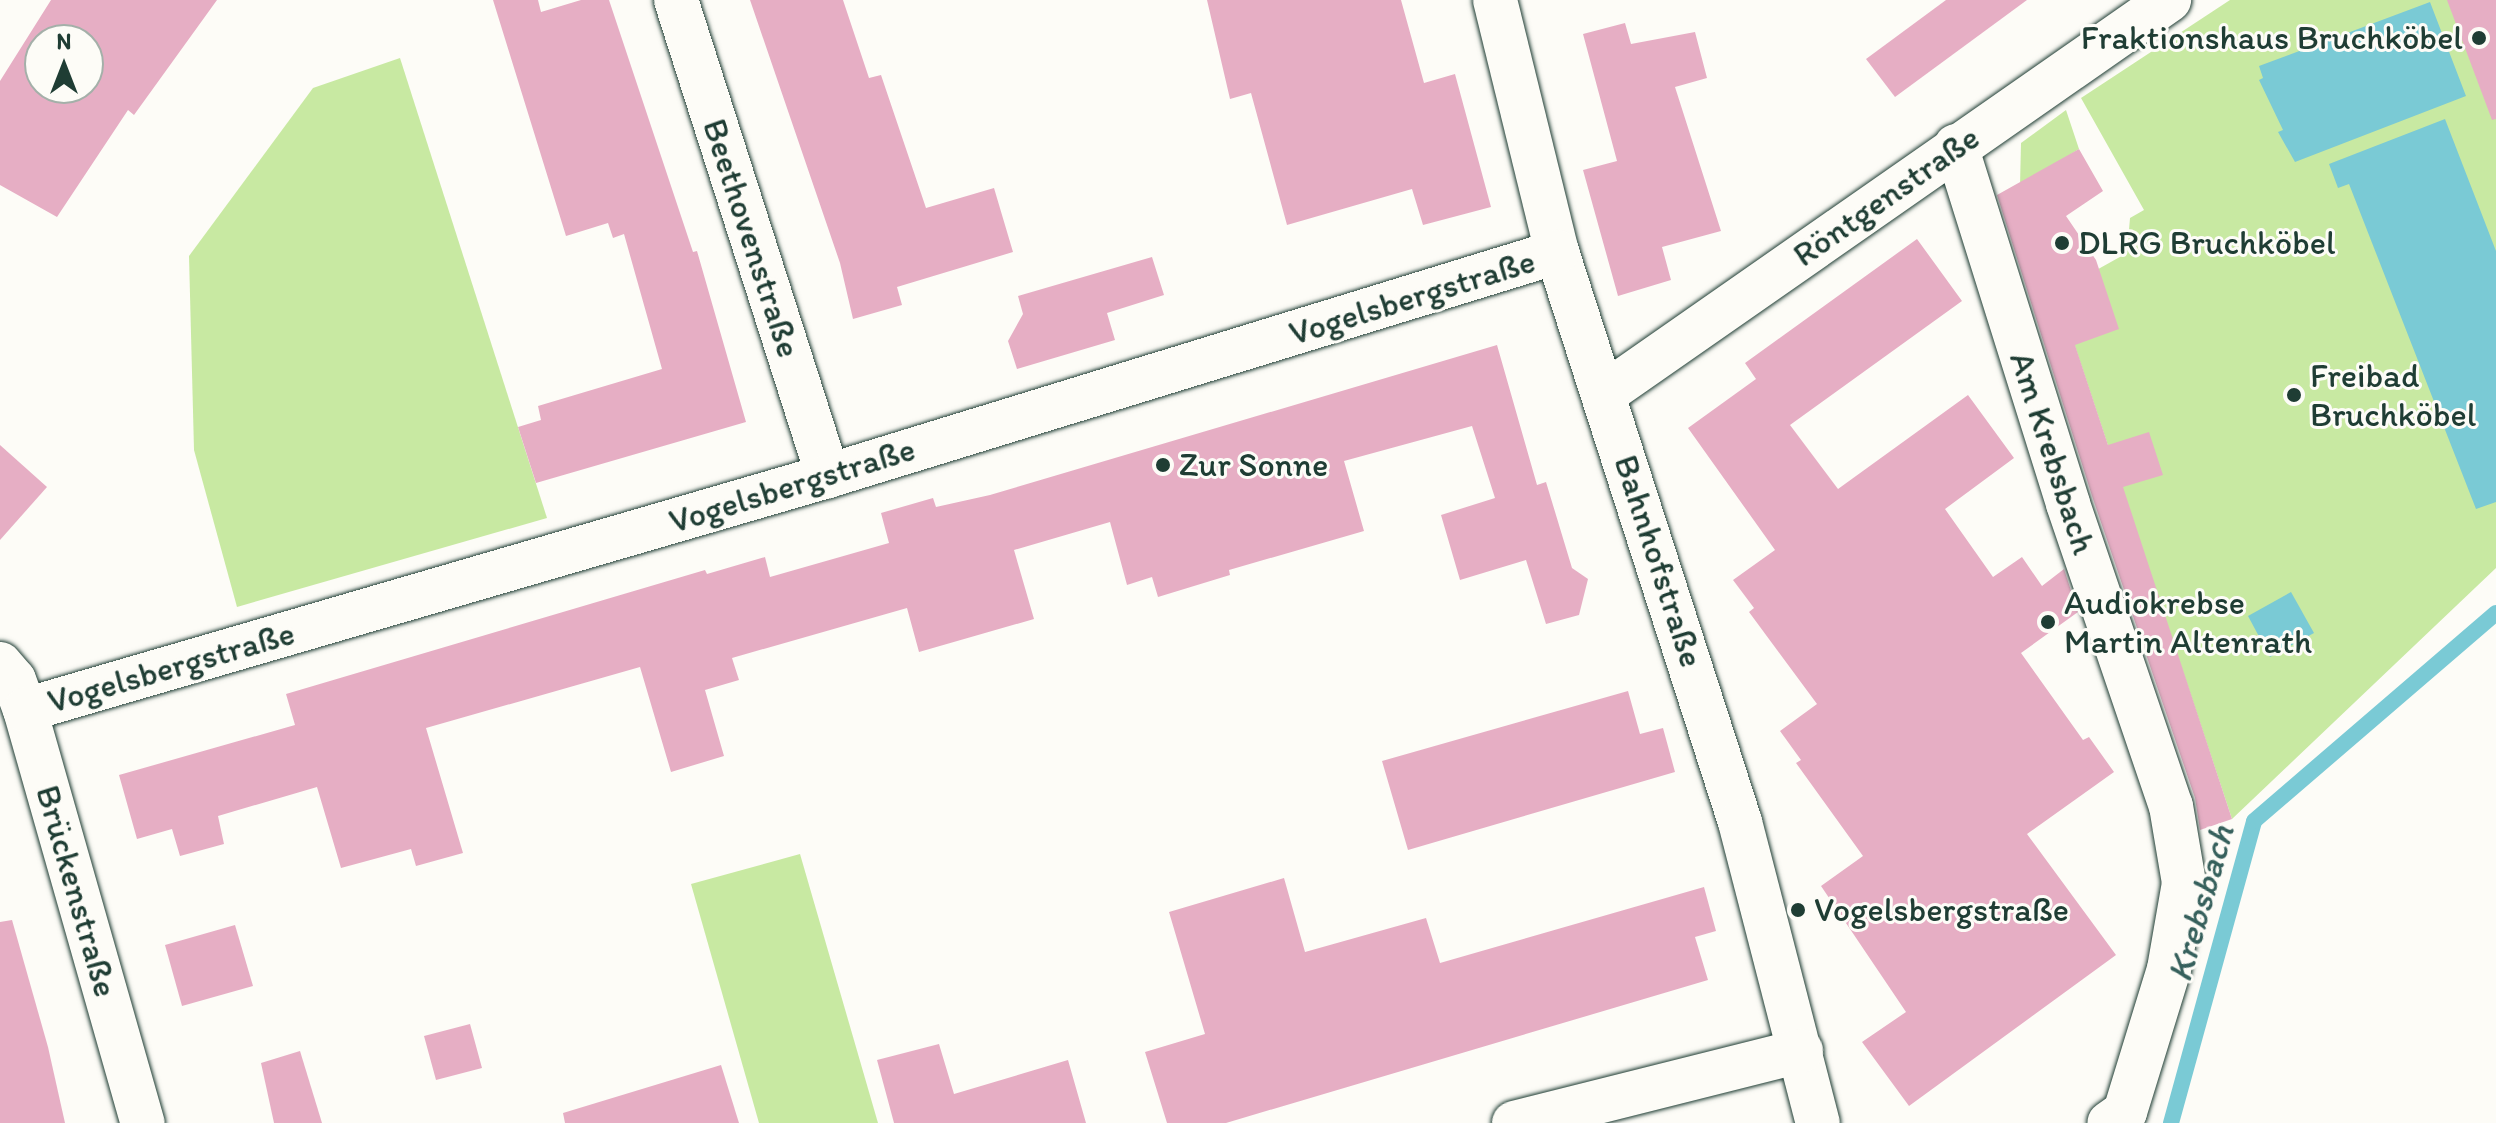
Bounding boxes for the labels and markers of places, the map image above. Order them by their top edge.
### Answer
place label: Fraktionshaus Bruchköbel [2081,18,2463,58]
marker: Fraktionshaus Bruchköbel [2470,29,2488,47]
place label: DLRG Bruchköbel [2078,223,2336,263]
marker: DLRG Bruchköbel [2053,234,2071,252]
place label: Freibad Bruchköbel [2310,355,2476,434]
marker: Freibad Bruchköbel [2285,386,2303,404]
place label: Zur Sonne [1179,445,1328,485]
marker: Zur Sonne [1154,456,1172,474]
place label: Audiokrebse Martin Altenrath [2064,582,2311,662]
marker: Audiokrebse Martin Altenrath [2039,613,2057,631]
place label: Vogelsbergstraße [1814,890,2069,930]
marker: Vogelsbergstraße [1789,901,1807,919]

